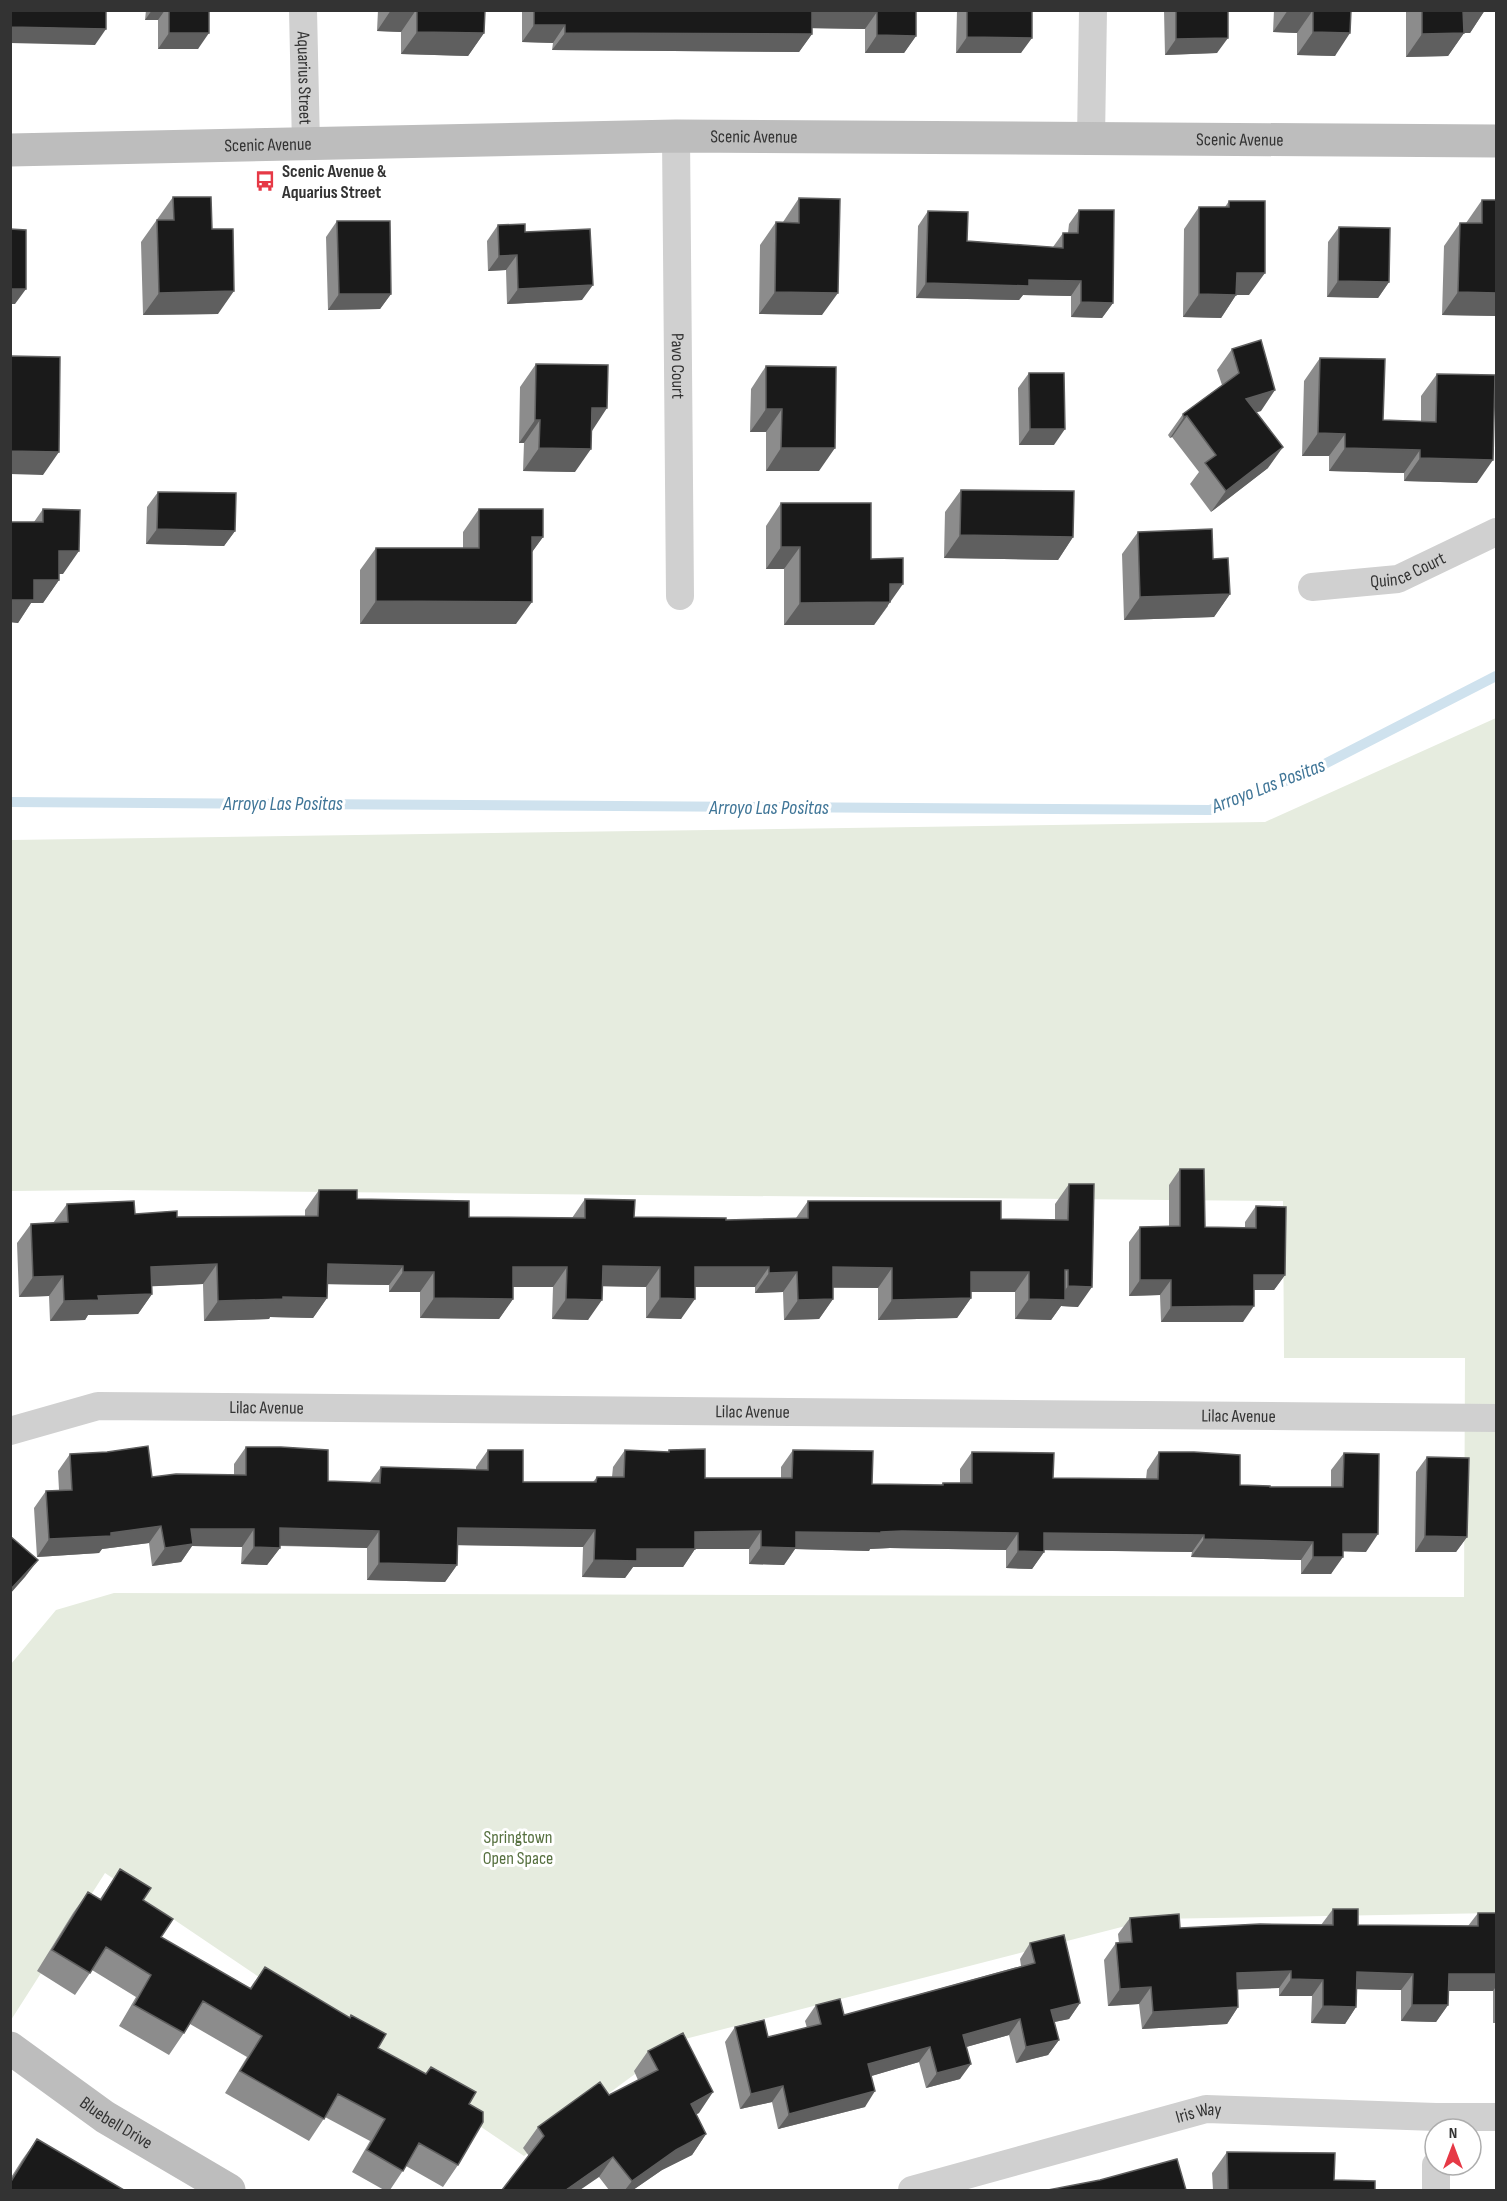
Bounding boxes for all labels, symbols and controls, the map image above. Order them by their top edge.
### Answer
street label: Aquarius Street [292,30,316,125]
street label: Scenic Avenue [710,126,798,148]
street label: Scenic Avenue [1196,129,1284,151]
street label: Scenic Avenue [224,134,312,156]
place label: Scenic Avenue & Aquarius Street [281,161,387,203]
bus stop icon: Scenic Avenue & Aquarius Street [253,169,277,193]
street label: Pavo Court [667,333,688,400]
street label: Quince Court [1369,548,1449,593]
water label: Arroyo Las Positas [1207,753,1328,819]
water label: Arroyo Las Positas [222,792,343,816]
water label: Arroyo Las Positas [708,796,829,820]
street label: Lilac Avenue [229,1397,304,1419]
street label: Lilac Avenue [715,1401,790,1423]
street label: Lilac Avenue [1201,1405,1276,1427]
park label: Springtown Open Space [483,1827,553,1869]
street label: Bluebell Drive [76,2092,156,2154]
street label: Iris Way [1173,2099,1222,2128]
north arrow [1423,2117,1483,2177]
text: N [1449,2124,1457,2143]

